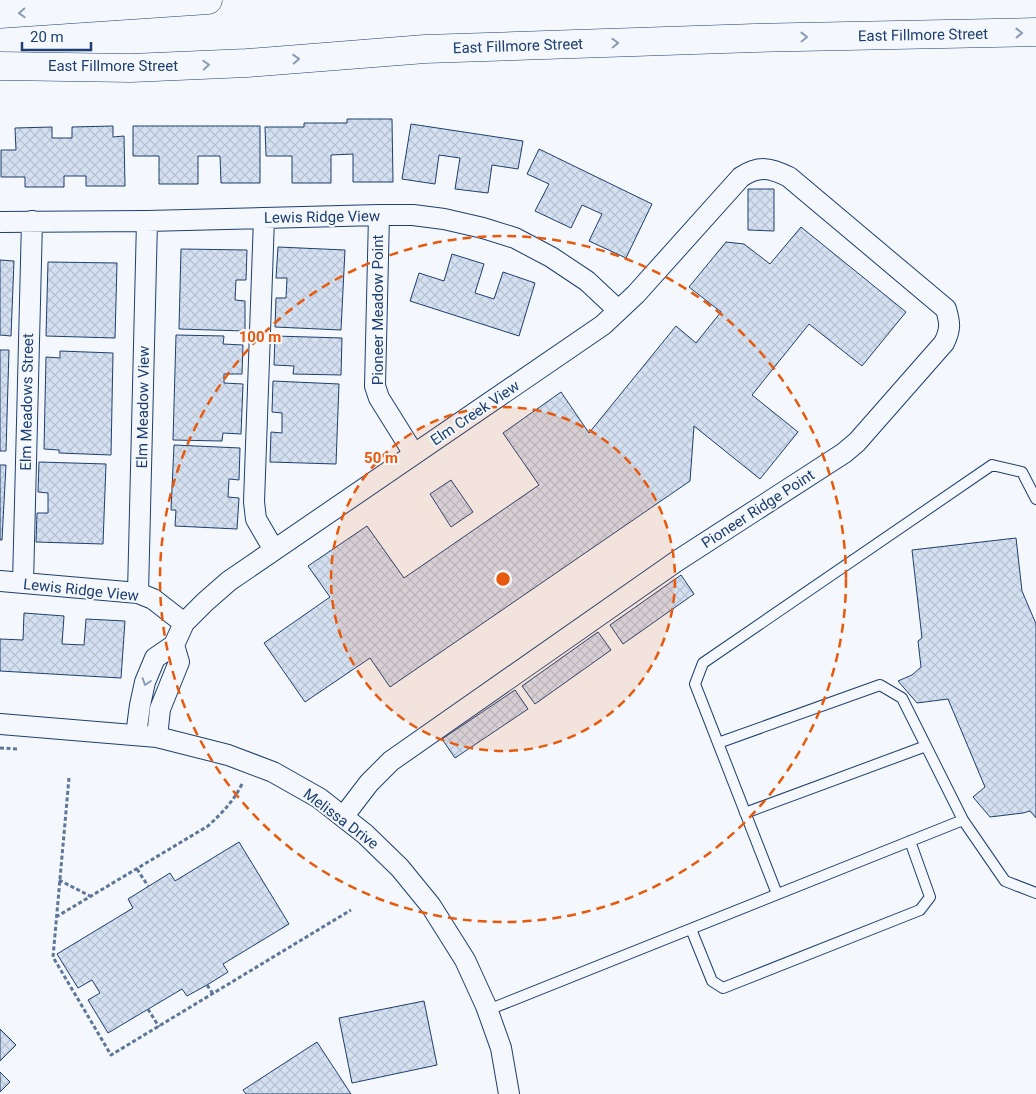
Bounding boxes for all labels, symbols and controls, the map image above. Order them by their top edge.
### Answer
one-way arrow [18,8,26,19]
scale bar [22,20,91,52]
street label: East Fillmore Street [858,25,988,45]
text: 20 m [30,28,64,46]
one-way arrow [1015,28,1023,38]
one-way arrow [800,32,808,42]
street label: East Fillmore Street [453,35,583,57]
one-way arrow [612,37,620,48]
one-way arrow [292,54,300,65]
street label: East Fillmore Street [48,57,178,75]
one-way arrow [202,59,210,70]
street label: Lewis Ridge View [264,207,380,227]
street label: Pioneer Meadow Point [369,235,387,385]
text: 100 m [239,328,281,346]
street label: Elm Meadows Street [17,333,37,471]
street label: Elm Meadow View [133,346,153,468]
street label: Elm Creek View [427,377,523,449]
text: 50 m [364,449,398,467]
street label: Pioneer Ridge Point [698,466,818,552]
centre of rings [494,570,512,588]
street label: Lewis Ridge View [22,575,140,605]
one-way arrow [142,677,152,685]
street label: Melissa Drive [300,785,382,853]

